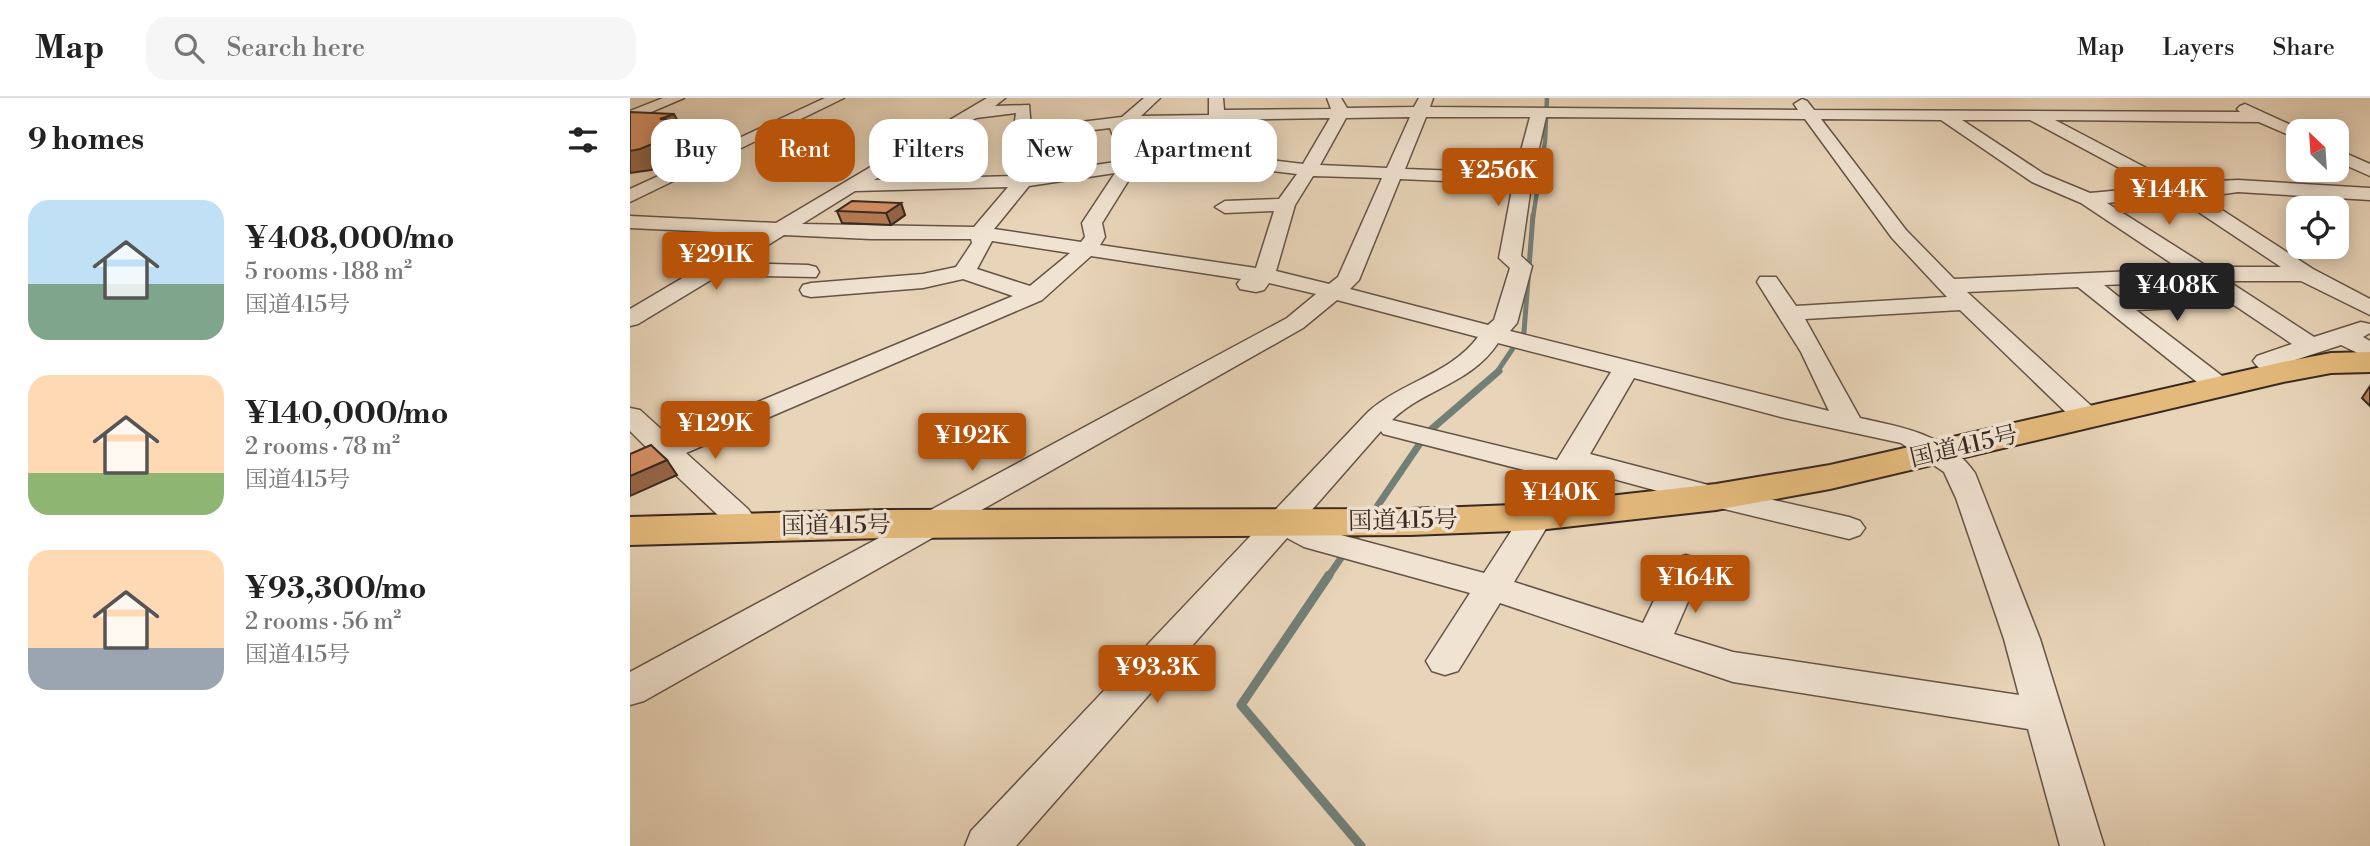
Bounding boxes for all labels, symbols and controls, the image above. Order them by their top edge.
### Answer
search box [146,17,636,80]
text: Map [35,28,104,69]
icon: search [170,29,208,67]
text: Search here [226,32,365,64]
text: Map [2077,33,2124,63]
text: Layers [2162,33,2234,63]
text: Share [2272,33,2335,63]
chip: Buy [651,119,741,182]
chip: Rent [755,119,855,182]
chip: Filters [869,119,988,182]
chip: New [1002,119,1097,182]
chip: Apartment [1111,119,1277,182]
north arrow [2286,119,2348,182]
map controls [2286,119,2349,259]
text: 9 homes [28,121,144,159]
icon: filters [564,121,602,159]
pin: ¥256K [1449,148,1547,208]
text: ¥256K [1458,157,1538,185]
pin: ¥144K [2120,167,2218,227]
text: ¥144K [2130,176,2208,204]
button: locate [2286,196,2349,259]
text: ¥408,000/mo [245,220,454,258]
icon: home [84,228,168,312]
pin: ¥291K [667,232,765,292]
text: ¥291K [678,241,754,269]
text: 5 rooms · 188 m² [245,258,412,286]
pin: ¥408K [2128,264,2226,323]
text: ¥408K [2135,272,2219,300]
text: 国道415号 [245,291,350,319]
text: ¥140,000/mo [245,395,448,433]
pin: ¥129K [666,402,764,461]
icon: home [84,403,168,487]
text: ¥129K [677,410,753,438]
pin: ¥192K [923,414,1021,473]
street label: 国道415号 [1907,420,2021,474]
text: ¥192K [934,422,1010,450]
text: 2 rooms · 78 m² [245,433,400,461]
text: 国道415号 [245,466,350,494]
pin: ¥140K [1511,470,1609,530]
text: ¥140K [1521,479,1599,507]
street label: 国道415号 [1348,505,1458,537]
street label: 国道415号 [781,510,891,542]
pin: ¥164K [1646,556,1744,615]
text: ¥164K [1657,564,1733,592]
text: ¥93,300/mo [245,570,427,608]
icon: home [84,578,168,662]
text: 2 rooms · 56 m² [245,608,401,636]
text: 国道415号 [245,641,350,669]
pin: ¥93.3K [1100,646,1214,705]
text: ¥93.3K [1115,654,1199,682]

